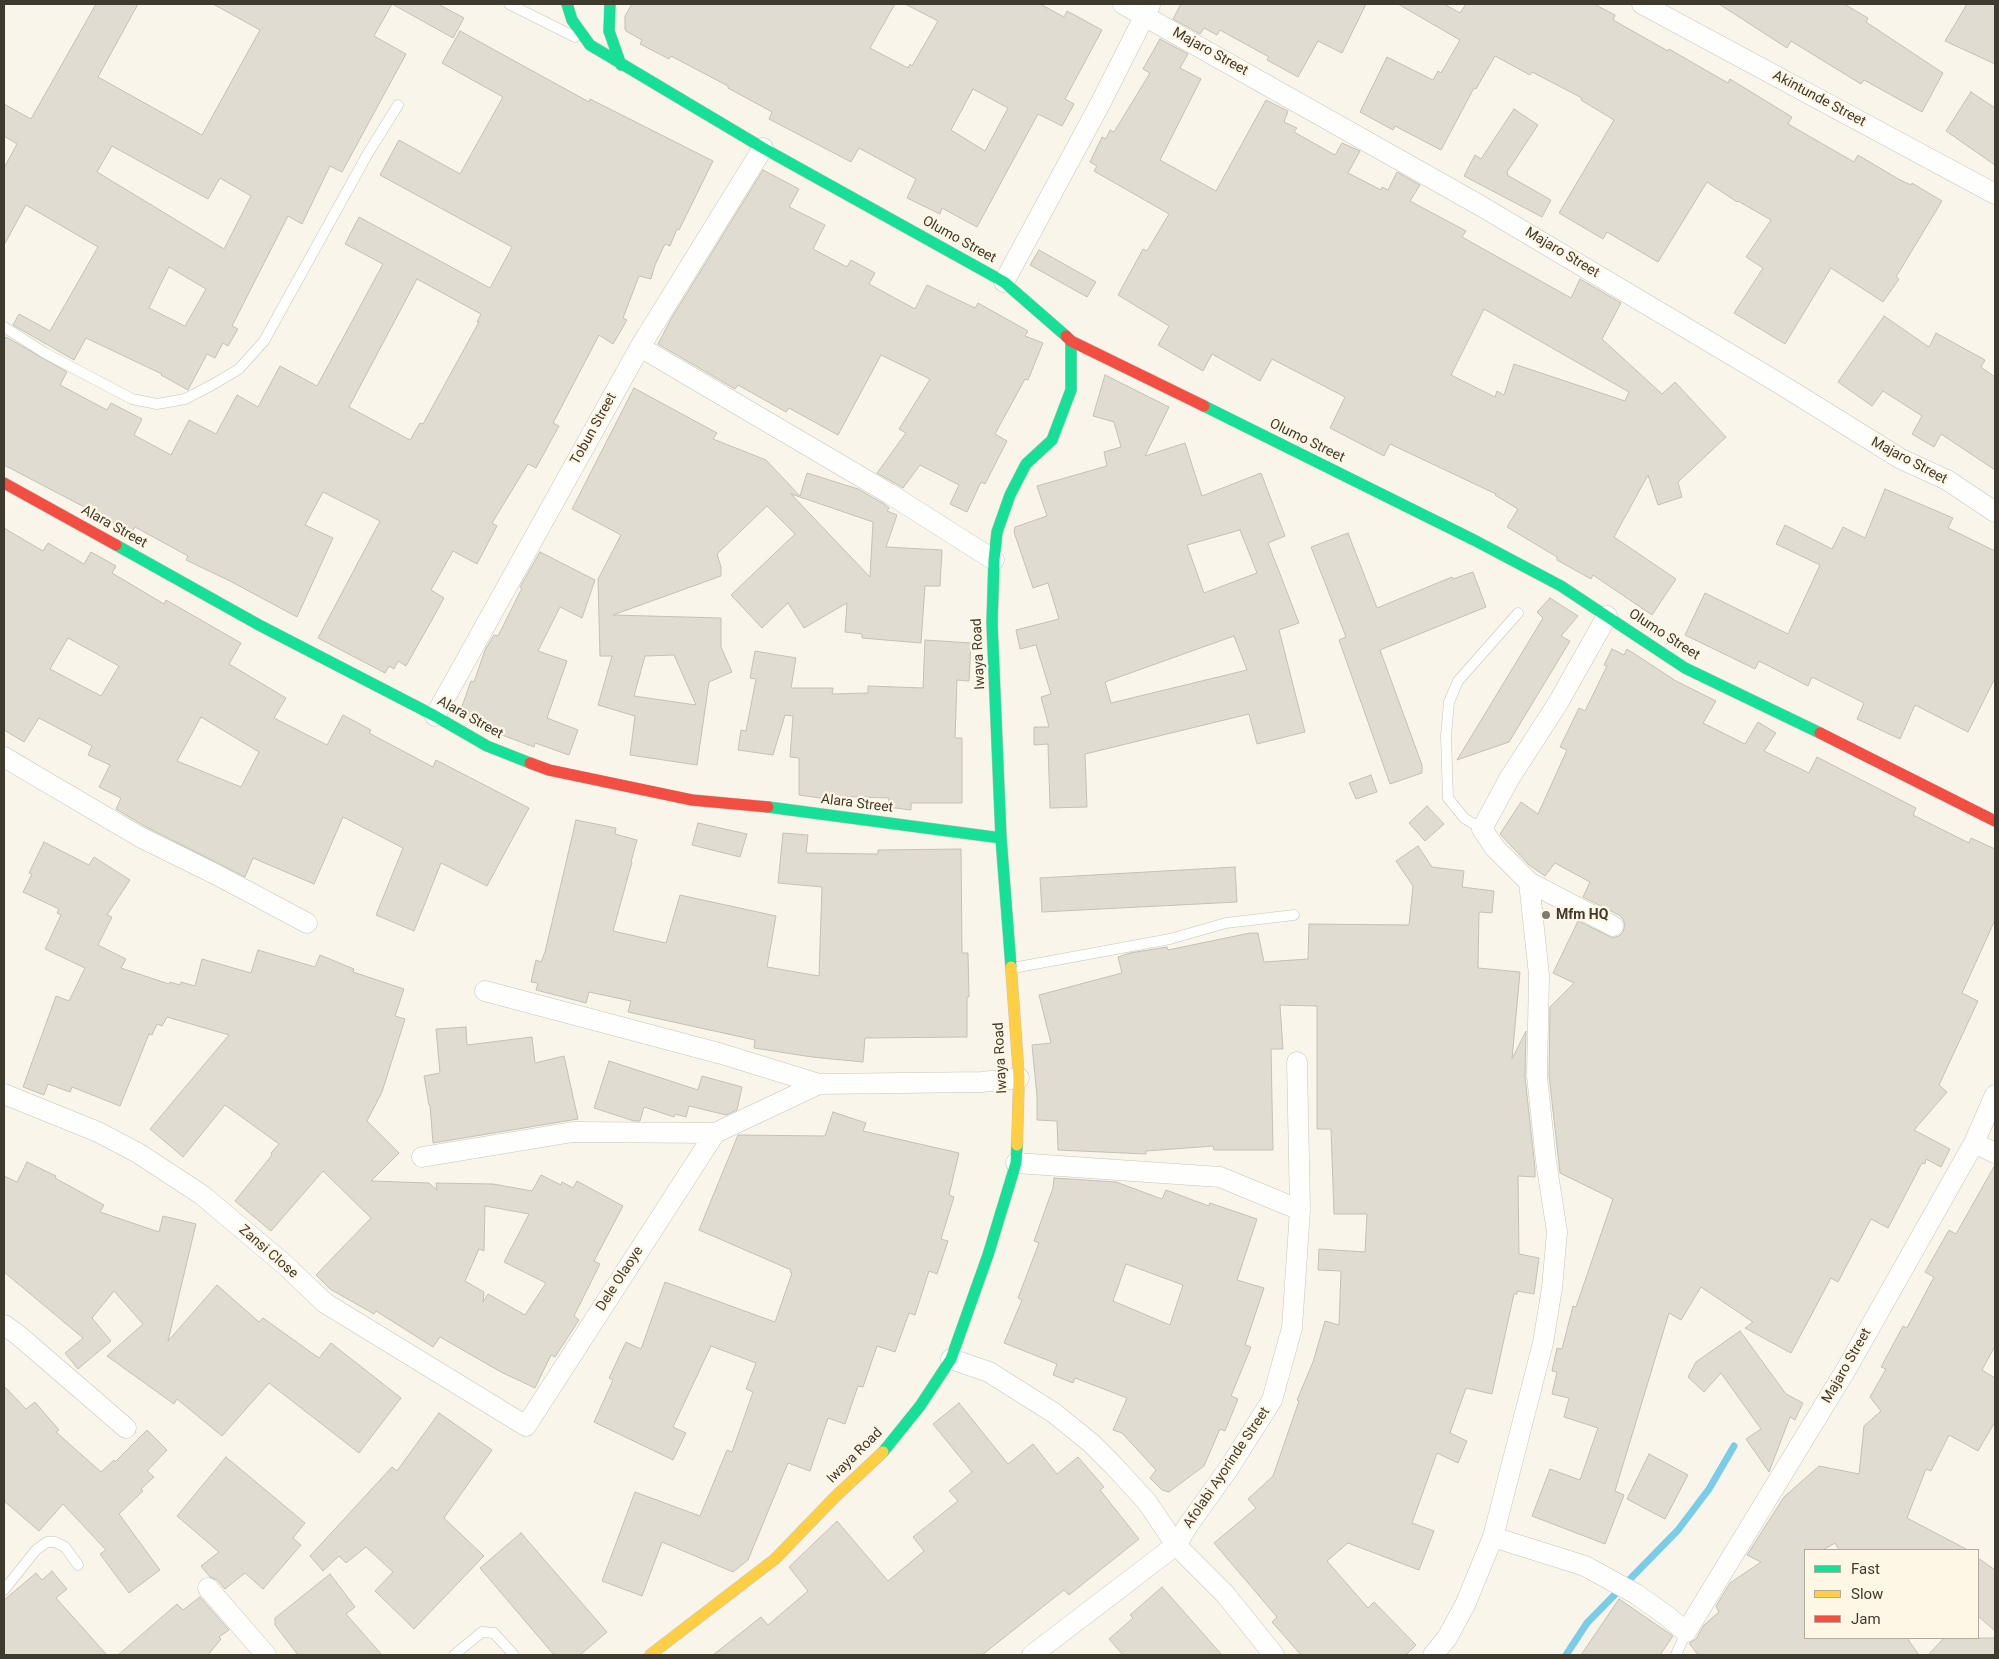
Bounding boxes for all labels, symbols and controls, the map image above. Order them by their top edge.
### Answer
street label: Majaro Street [1169,24,1251,80]
street label: Akintunde Street [1770,67,1868,131]
street label: Olumo Street [919,213,999,267]
street label: Majaro Street [1522,224,1602,282]
street label: Tobun Street [567,390,621,468]
street label: Olumo Street [1267,416,1347,466]
street label: Majaro Street [1868,434,1950,488]
street label: Alara Street [78,502,150,552]
street label: Olumo Street [1625,606,1703,664]
street label: Iwaya Road [969,618,989,690]
street label: Alara Street [434,693,506,743]
street label: Alara Street [820,791,894,817]
place label: Mfm HQ [1556,907,1608,923]
marker: Mfm HQ [1540,909,1552,921]
street label: Iwaya Road [991,1022,1011,1094]
street label: Zansi Close [235,1222,301,1282]
street label: Dele Olaoye [593,1244,647,1314]
street label: Majaro Street [1819,1326,1875,1406]
street label: Afolabi Ayorinde Street [1180,1404,1274,1532]
street label: Iwaya Road [824,1425,886,1487]
legend [1804,1549,1979,1639]
text: Fast [1851,1560,1880,1578]
text: Slow [1851,1585,1883,1603]
text: Jam [1851,1610,1881,1628]

